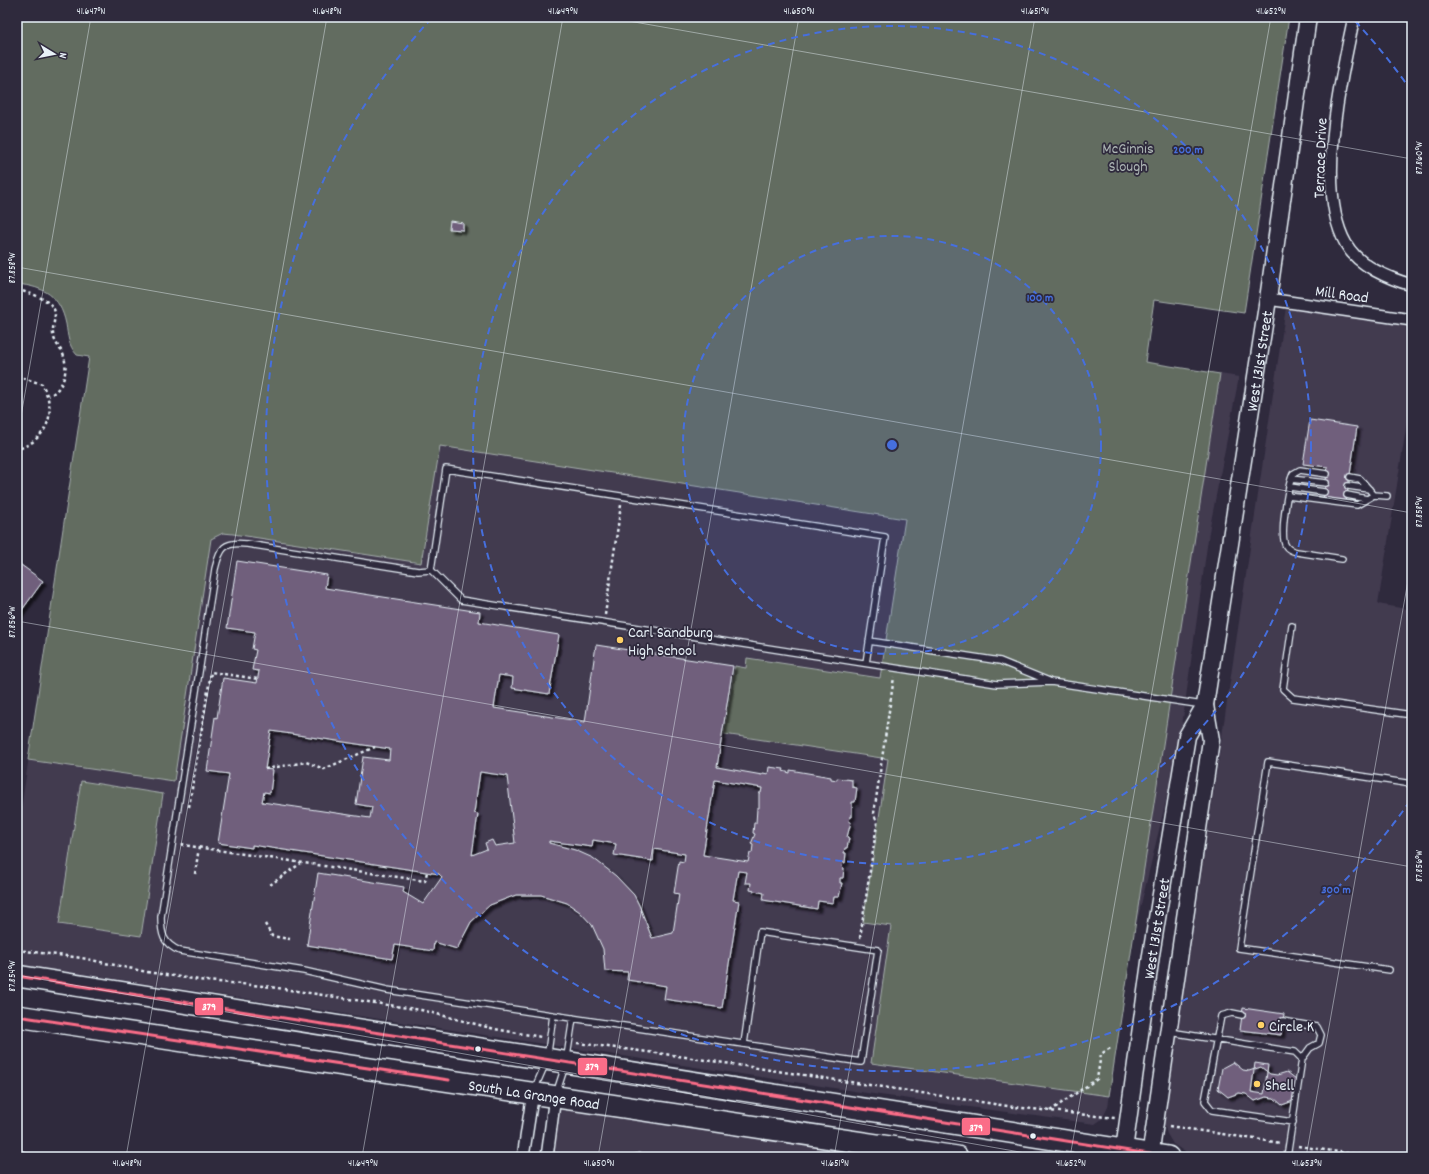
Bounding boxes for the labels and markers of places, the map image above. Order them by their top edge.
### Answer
centre of rings [885,438,899,452]
place label: Carl Sandburg High School [628,622,713,663]
marker: Carl Sandburg High School [615,635,625,645]
place label: Circle K [1269,1016,1314,1039]
marker: Circle K [1256,1020,1266,1030]
unlabelled marker [473,1044,483,1054]
place label: Shell [1265,1075,1294,1098]
marker: Shell [1252,1079,1262,1089]
unlabelled marker [1028,1131,1038,1141]

